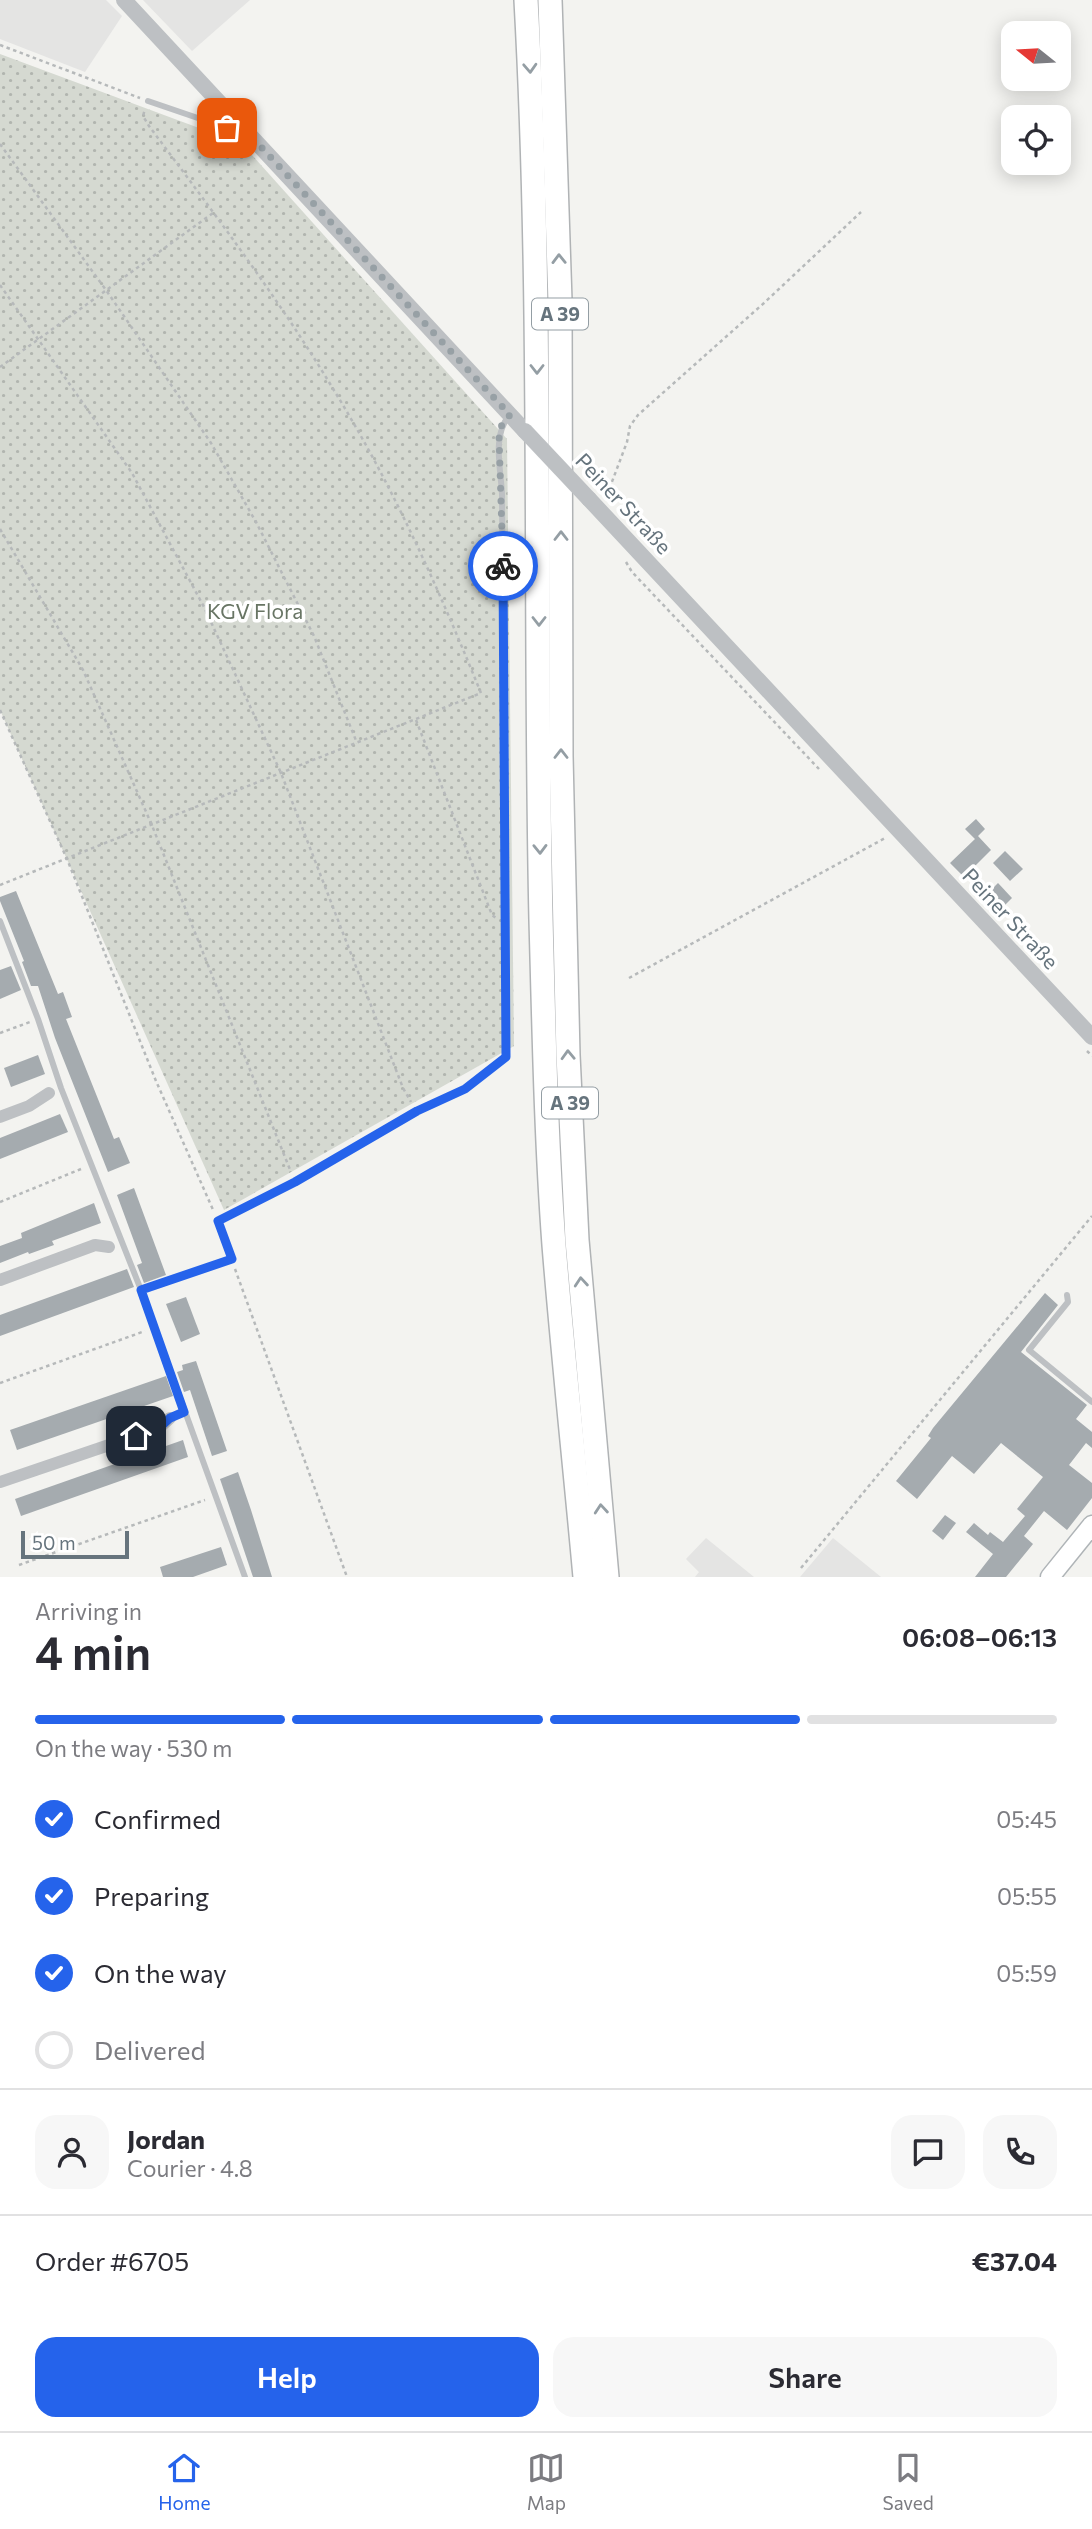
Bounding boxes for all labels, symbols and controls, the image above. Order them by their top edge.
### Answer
north arrow [1001,21,1071,91]
map controls [1001,21,1071,175]
one-way arrow [522,63,537,74]
pin [197,98,257,158]
button: locate [1001,105,1071,175]
icon: bag [208,109,246,147]
one-way arrow [551,253,567,264]
road number: A 39 [532,298,588,330]
one-way arrow [529,364,545,375]
street label: Peiner Straße [571,447,677,558]
one-way arrow [553,530,569,540]
courier [468,531,538,601]
icon: bike [484,547,522,585]
park label: KGV Flora [207,598,303,623]
one-way arrow [531,616,547,627]
one-way arrow [553,749,569,759]
one-way arrow [532,843,547,854]
street label: Peiner Straße [958,862,1064,973]
one-way arrow [561,1050,576,1061]
road number: A 39 [542,1088,598,1119]
one-way arrow [574,1277,589,1288]
pin [106,1406,166,1466]
icon: home [117,1417,155,1455]
one-way arrow [594,1503,609,1514]
scale bar [21,1528,130,1560]
text: 50 m [32,1531,76,1554]
text: Arriving in [35,1597,142,1625]
text: 06:08–06:13 [902,1621,1057,1652]
text: 4 min [35,1623,151,1679]
text: On the way · 530 m [35,1734,232,1762]
icon: check [35,1800,73,1838]
text: Confirmed [94,1803,221,1834]
text: 05:45 [996,1805,1057,1833]
icon: check [35,1877,73,1915]
text: Preparing [94,1880,209,1911]
text: 05:55 [997,1882,1057,1910]
icon: check [35,1954,73,1992]
text: On the way [94,1957,227,1988]
text: 05:59 [996,1959,1057,1987]
text: Delivered [94,2034,205,2065]
button: person [35,2115,109,2189]
button: chat [891,2115,965,2189]
button: phone [983,2115,1057,2189]
text: Jordan [127,2123,205,2154]
text: Courier · 4.8 [127,2154,253,2182]
text: Order #6705 [35,2245,189,2276]
text: €37.04 [972,2245,1057,2276]
button: Help [35,2337,539,2417]
button: Share [553,2337,1057,2417]
tab: Home [158,2449,210,2514]
tab: Map [527,2449,566,2514]
tab: Saved [882,2449,934,2514]

